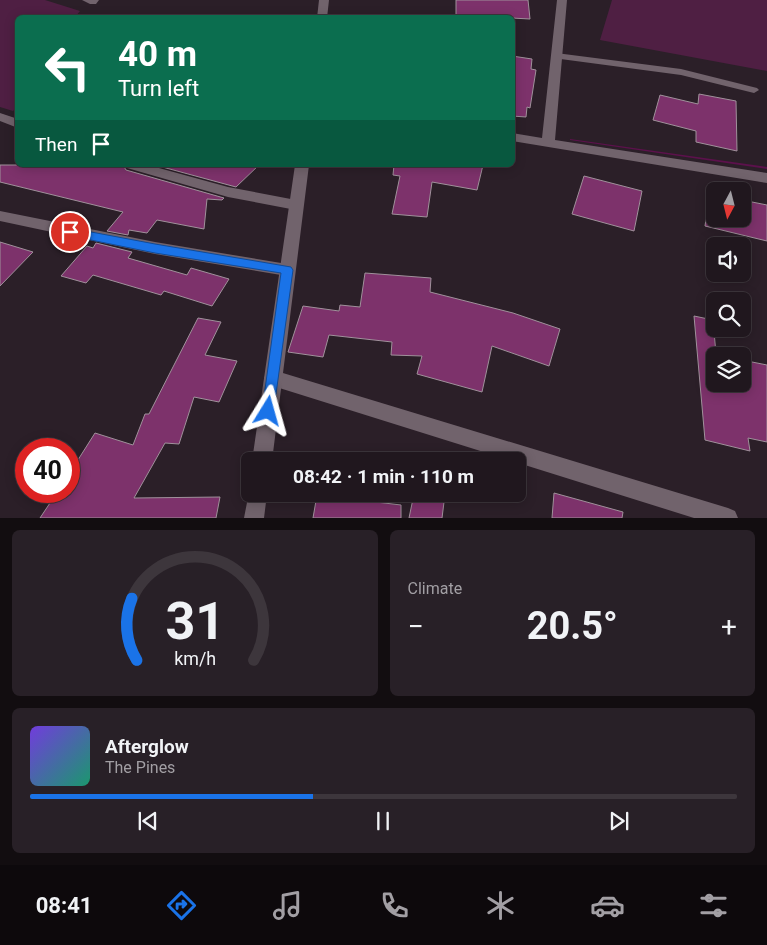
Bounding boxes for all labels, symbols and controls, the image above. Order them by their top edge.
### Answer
text: 40 m [118,34,197,75]
icon: left [35,35,100,100]
text: Turn left [118,76,199,101]
icon: arrive [87,130,115,158]
text: Then [35,133,77,156]
north arrow [706,182,751,228]
map controls [706,182,751,392]
pin [49,211,91,253]
icon: arrive [56,218,84,246]
button: sound [706,237,751,282]
button: search [706,292,751,337]
button: layers [706,347,751,392]
position arrow [241,384,293,436]
speed limit sign: 40 [15,438,80,503]
text: 08:42 · 1 min · 110 m [293,465,474,488]
text: Climate [408,579,462,598]
text: 31 [165,591,225,652]
text: 20.5° [527,604,618,648]
text: − [408,610,424,643]
text: + [721,610,737,643]
text: km/h [174,648,216,669]
text: Afterglow [105,735,189,758]
text: The Pines [105,758,175,777]
icon: previous [134,807,162,835]
icon: pause [369,807,397,835]
icon: next [605,807,633,835]
icon: directions [164,888,199,923]
icon: music [270,888,305,923]
icon: phone [377,888,412,923]
icon: climate [483,888,518,923]
icon: car [590,888,625,923]
icon: filters [696,888,731,923]
text: 08:41 [36,893,92,918]

